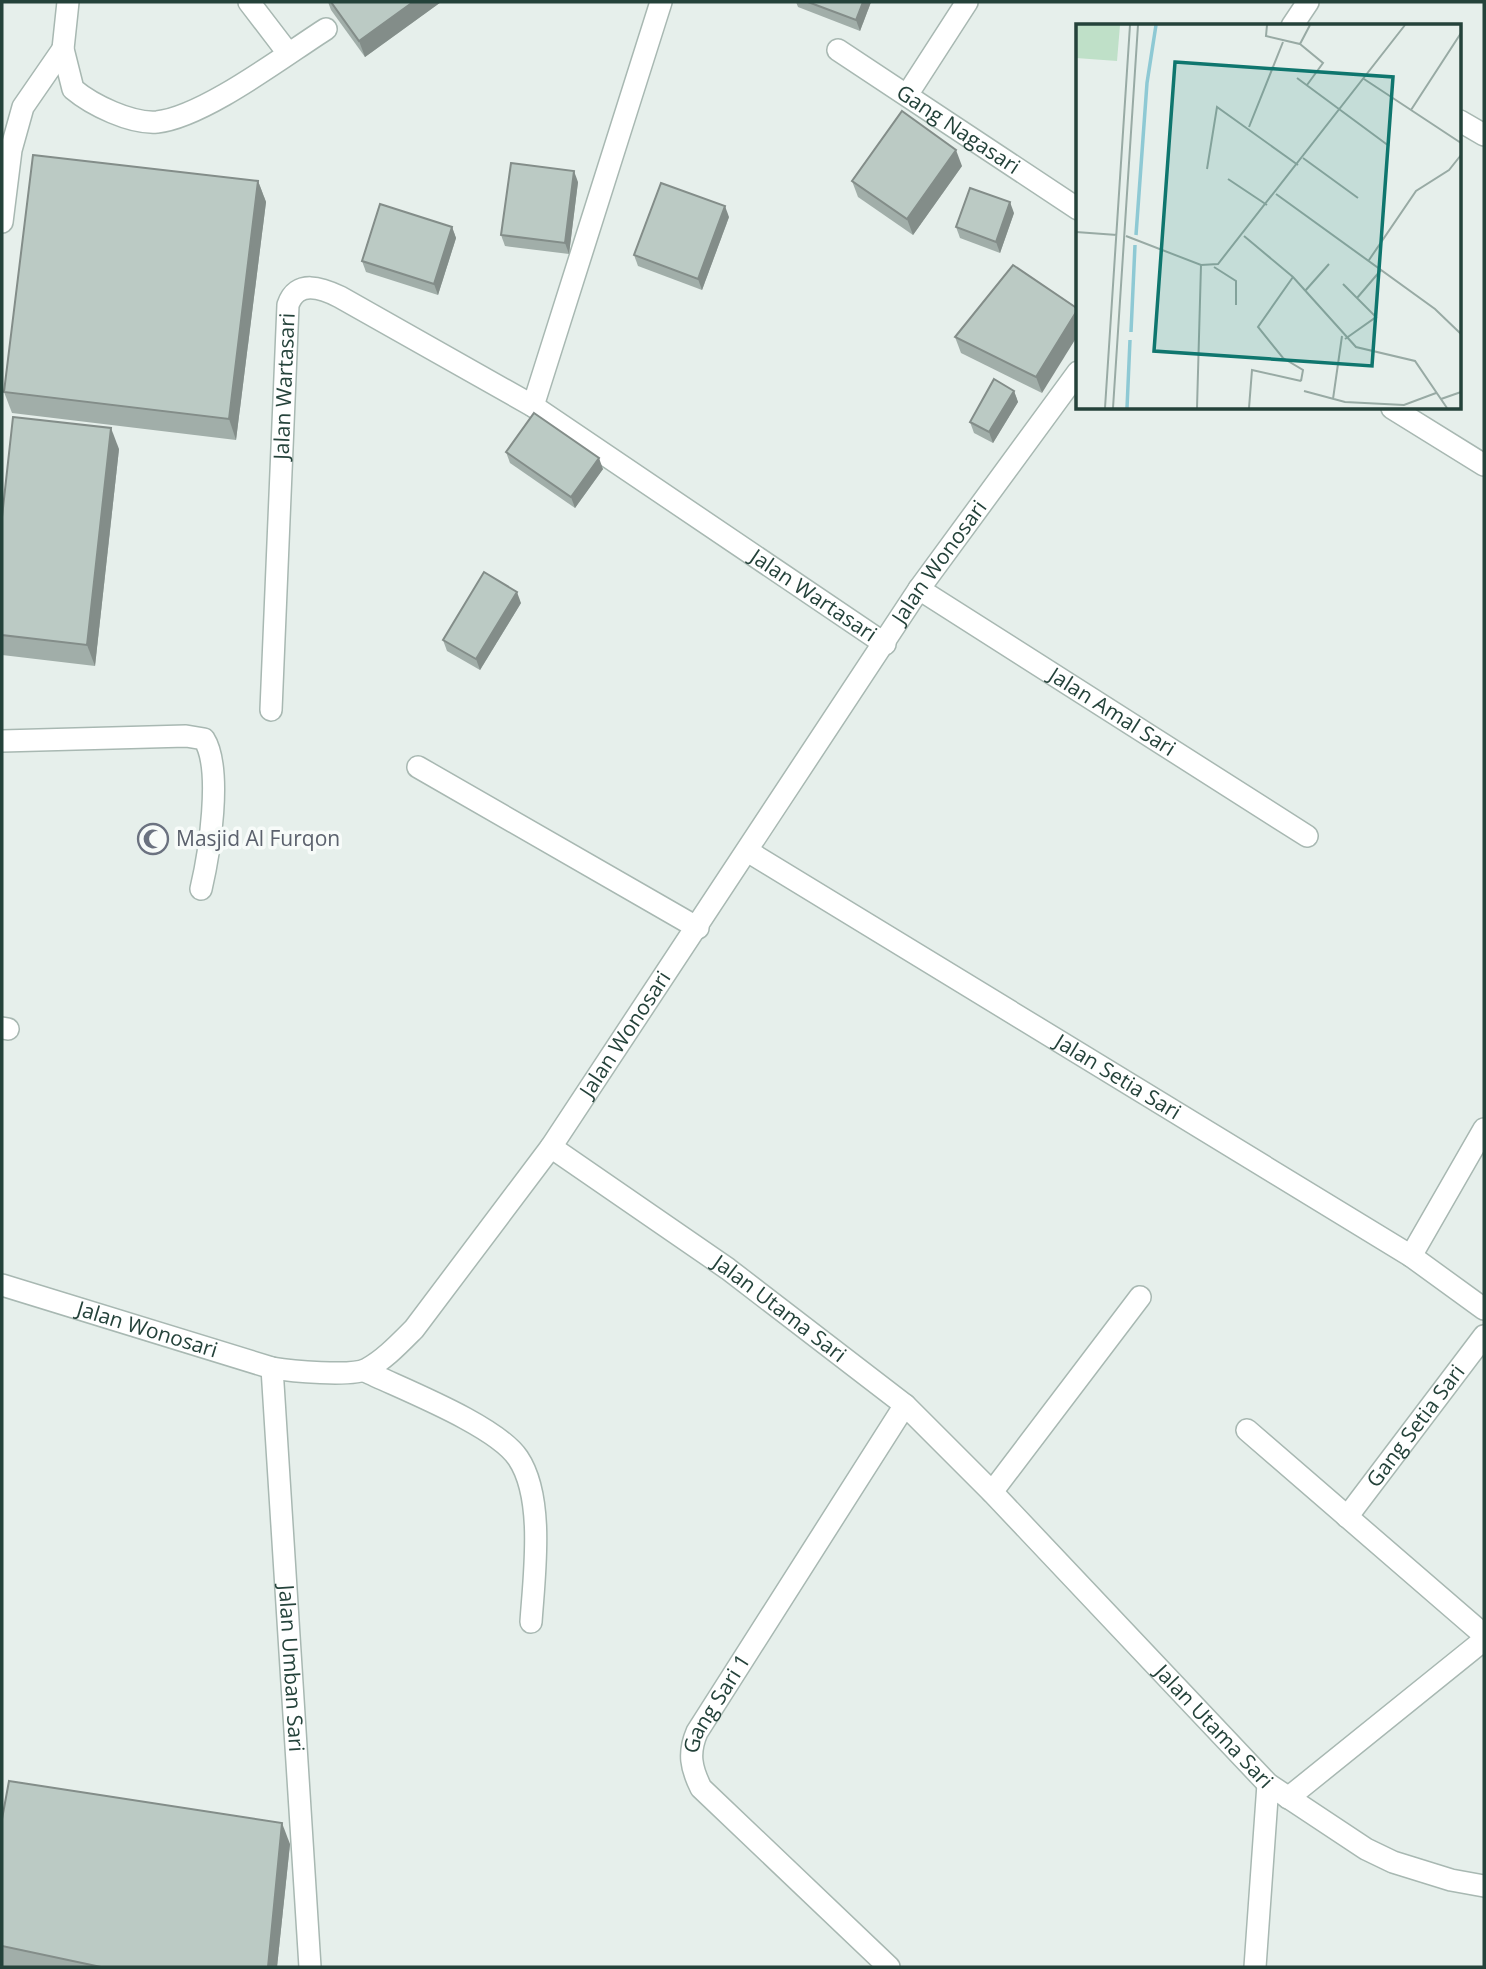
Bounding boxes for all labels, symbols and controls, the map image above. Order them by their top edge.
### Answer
inset map [1076,24,1462,410]
street label: Gang Nagasari [891,78,1026,180]
street label: Jalan Wartasari [266,312,301,462]
street label: Jalan Wonosari [884,494,992,631]
street label: Jalan Wartasari [744,541,883,648]
street label: Jalan Amal Sari [1042,659,1181,762]
mosque icon: Masjid Al Furqon [136,822,170,856]
place label: Masjid Al Furqon [176,824,340,852]
street label: Jalan Wonosari [572,965,676,1104]
street label: Jalan Setia Sari [1048,1026,1187,1125]
street label: Jalan Utama Sari [706,1247,852,1368]
street label: Jalan Wonosari [72,1293,221,1364]
street label: Gang Setia Sari [1359,1358,1471,1493]
street label: Jalan Umban Sari [273,1582,311,1753]
street label: Gang Sari 1 [676,1648,756,1755]
street label: Jalan Utama Sari [1148,1656,1280,1794]

